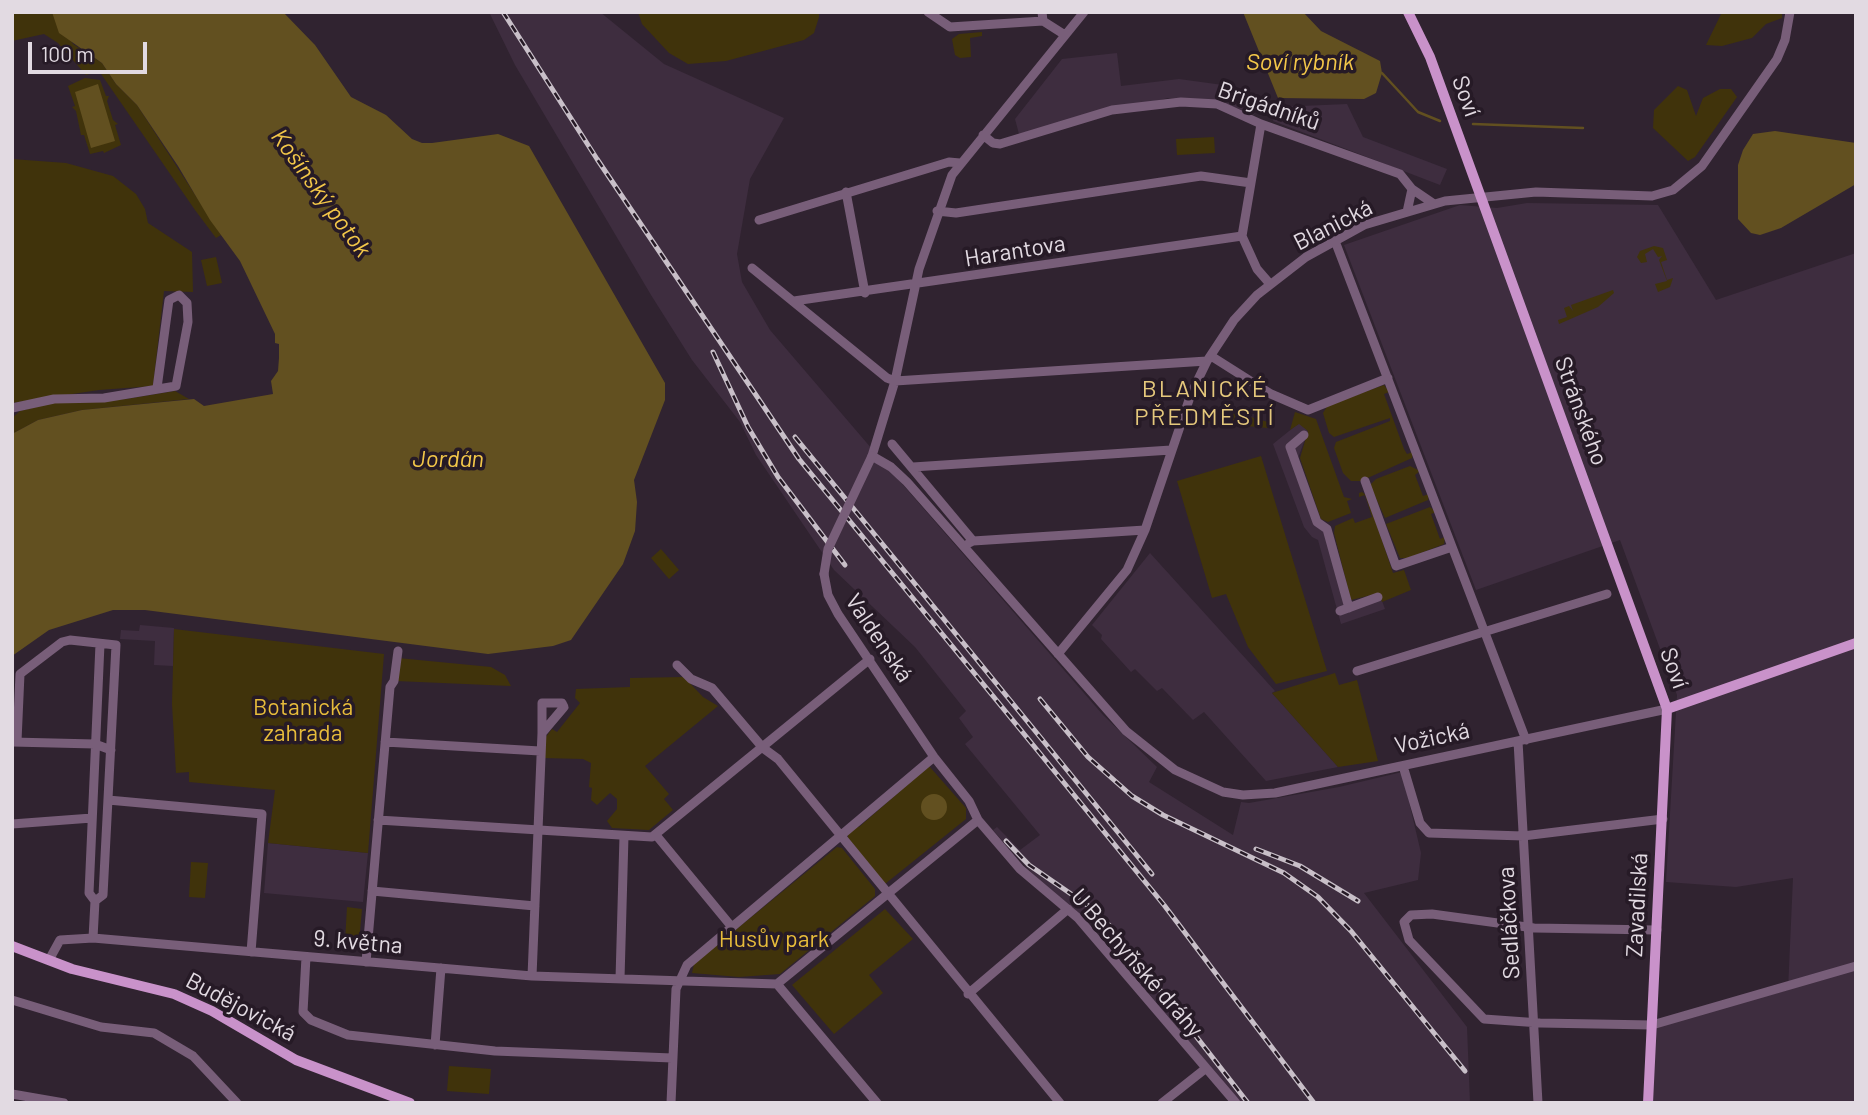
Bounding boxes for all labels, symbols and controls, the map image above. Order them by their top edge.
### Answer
scale bar [32,28,150,72]
text: 100 m [41,41,94,66]
water label: Soví rybník [1246,48,1354,76]
street label: Soví [1446,72,1486,120]
street label: Brigádníků [1214,76,1324,136]
water label: Košínský potok [265,123,377,263]
street label: Blanická [1289,193,1377,257]
street label: Harantova [963,229,1067,273]
street label: Stránského [1549,353,1613,469]
district label: BLANICKÉ PŘEDMĚSTÍ [1135,375,1275,431]
water label: Jordán [412,445,484,473]
street label: Valdenská [839,588,919,688]
street label: Soví [1654,644,1694,692]
park label: Botanická zahrada [253,693,353,747]
street label: Vožická [1392,717,1472,759]
street label: Zavadilská [1620,852,1654,958]
street label: Sedláčkova [1492,866,1526,980]
street label: U Bechyňské dráhy [1065,883,1209,1043]
street label: 9. května [312,924,404,960]
park label: Husův park [719,925,829,953]
street label: Budějovická [181,966,301,1048]

